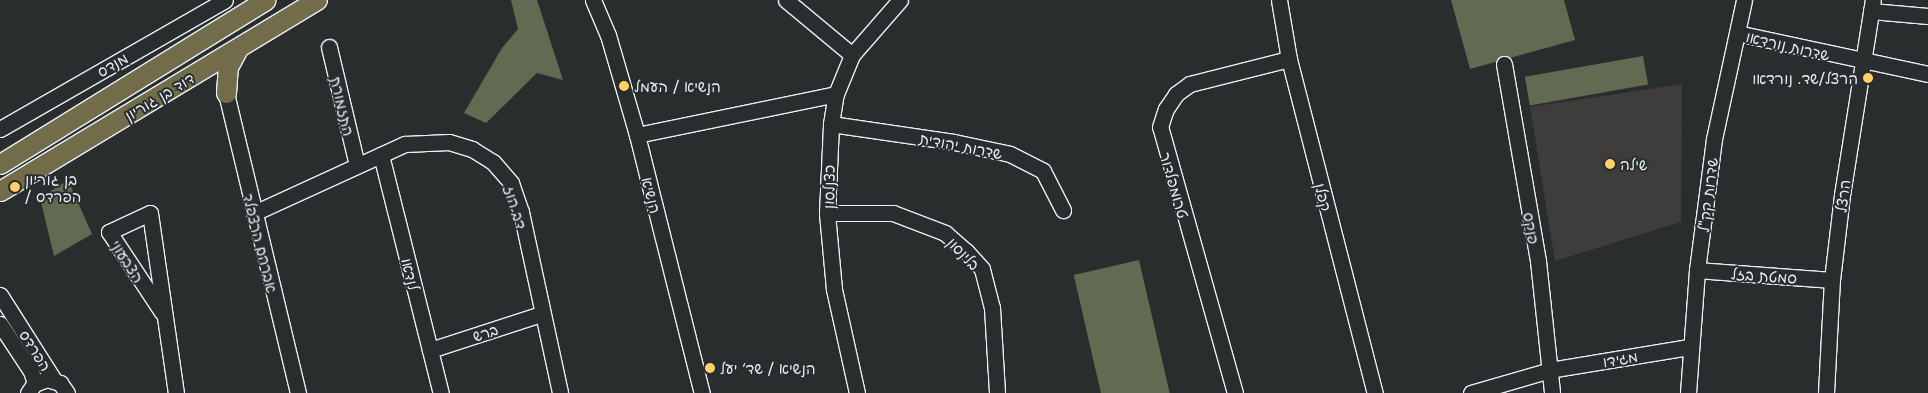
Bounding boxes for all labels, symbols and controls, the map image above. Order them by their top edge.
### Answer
street label: שדרות נורדאו [1744,27,1832,63]
street label: מנדס [93,48,131,80]
street label: דוד בן גוריון [121,68,197,124]
place label: הרצל/שד. נורדאו [1752,69,1858,87]
marker: הרצל/שד. נורדאו [1862,72,1874,84]
street label: התזמורת [327,75,359,137]
place label: הנשיא / העמל [634,77,721,95]
marker: הנשיא / העמל [618,80,630,92]
street label: שדרות יהודית [918,128,1004,162]
street label: טרומפלדור [1157,150,1193,220]
place label: שילה [1620,155,1648,173]
street label: שדרות קק"ל [1693,157,1721,233]
marker: שילה [1604,158,1616,170]
street label: כצנלסון [819,165,837,209]
place label: בן גוריון / הפרדס [25,169,81,204]
street label: הנשיא [639,175,665,215]
street label: הרצל [1831,178,1853,214]
marker: בן גוריון / הפרדס [9,181,21,193]
street label: קפלן [1312,181,1336,213]
street label: דב הוז [501,183,531,231]
street label: אברהם הרצפלד [240,191,282,295]
street label: פנקס [1520,211,1544,245]
street label: בלינסון [944,233,984,273]
street label: הצבעוני [108,236,148,286]
street label: לנדאו [398,256,424,292]
street label: סמטת בזל [1730,264,1798,286]
street label: ברש [470,319,500,345]
street label: הפרדס [16,326,56,374]
street label: מגידו [1601,346,1639,370]
place label: הנשיא / שד׳ יעל [720,359,816,377]
marker: הנשיא / שד׳ יעל [704,362,716,374]

